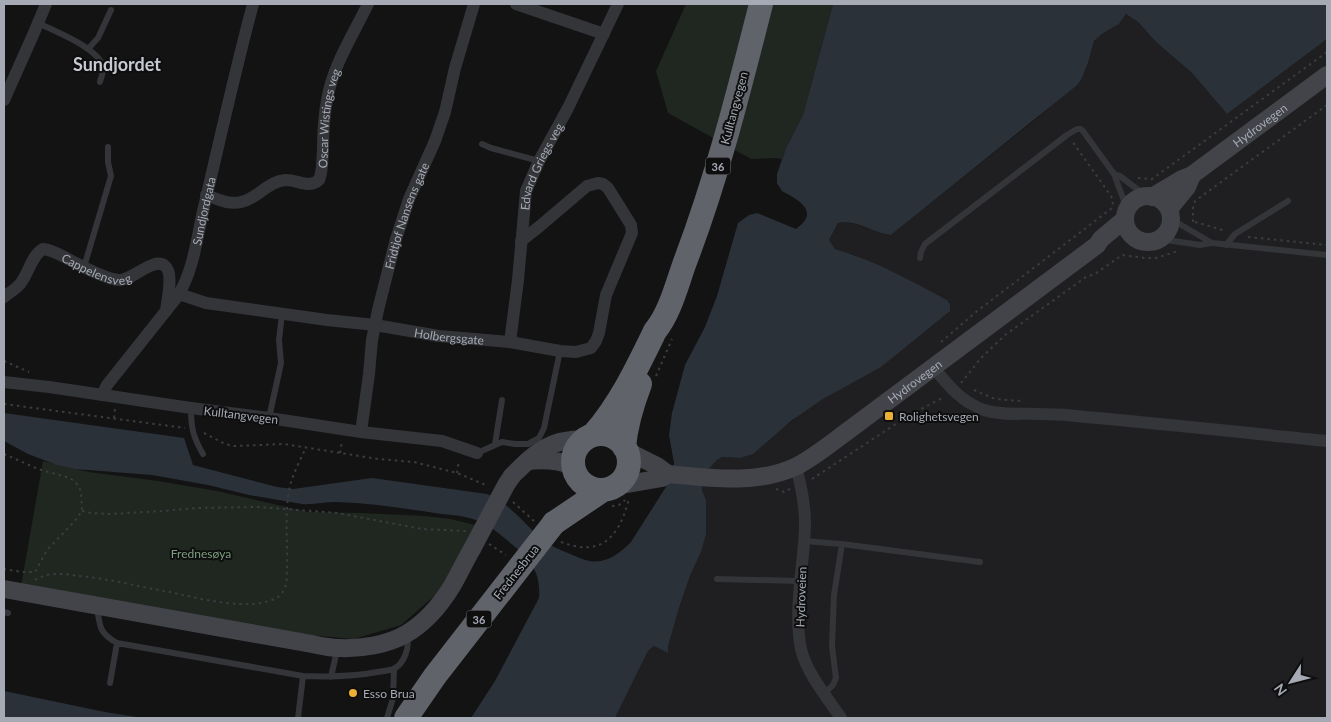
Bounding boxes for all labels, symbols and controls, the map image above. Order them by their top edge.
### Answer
district label: Sundjordet [73,53,161,75]
street label: Oscar Wistings veg [314,66,343,169]
street label: Kulltangvegen [717,70,751,146]
street label: Hydrovegen [1229,100,1290,150]
street label: Edvard Griegs veg [517,120,566,211]
road number: 36 [706,158,730,175]
street label: Fridtjof Nansens gate [381,160,432,271]
street label: Sundjordgata [189,175,218,247]
street label: Cappelensveg [59,250,134,288]
street label: Holbergsgate [413,324,485,347]
street label: Hydrovegen [884,356,945,406]
street label: Kulltangvegen [203,403,279,427]
place label: Rolighetsvegen [899,409,979,424]
marker: Rolighetsvegen [883,410,895,422]
street label: Frednesbrua [490,542,542,602]
park label: Frednesøya [171,546,231,561]
street label: Hydroveien [792,566,810,628]
road number: 36 [466,610,492,628]
north arrow [1266,657,1316,707]
text: N [1270,681,1290,699]
place label: Esso Brua [363,686,415,701]
marker: Esso Brua [347,687,359,699]

